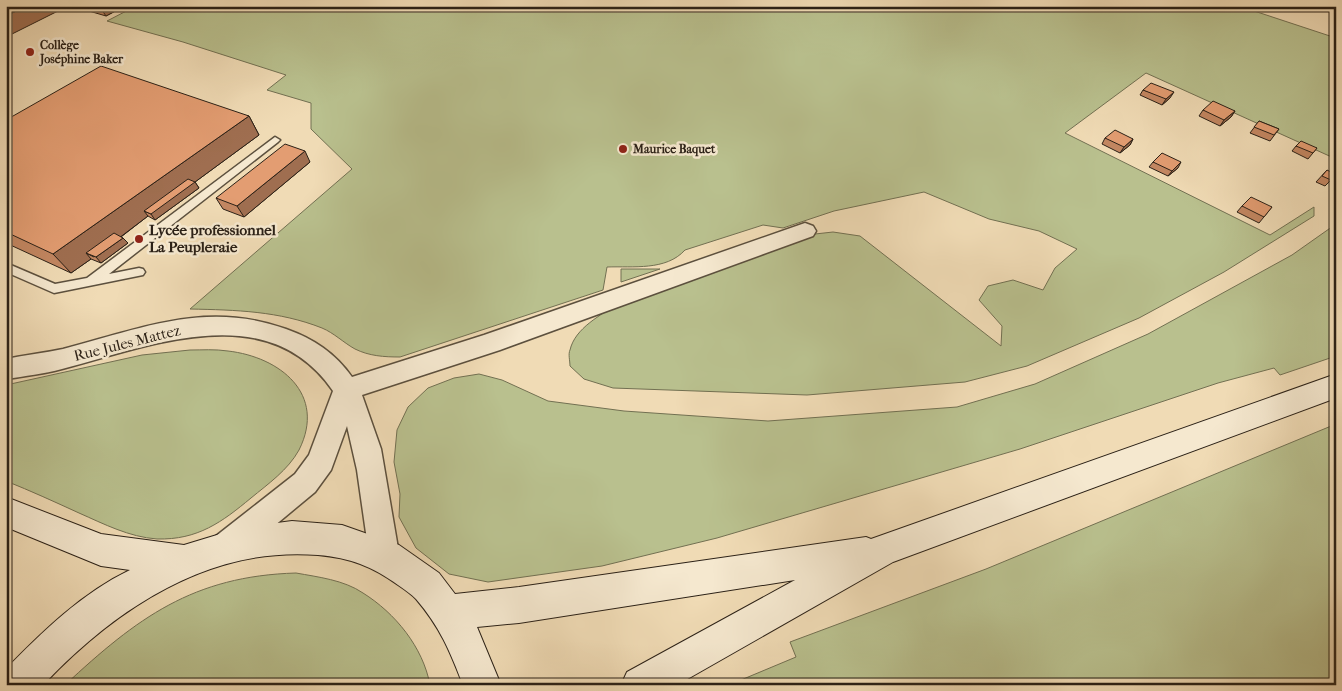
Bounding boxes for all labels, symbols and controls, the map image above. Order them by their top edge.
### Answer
place label: Collège Joséphine Baker [38,38,124,67]
marker: Collège Joséphine Baker [24,46,36,58]
place label: Maurice Baquet [632,142,716,157]
marker: Maurice Baquet [617,143,629,155]
place label: Lycée professionnel La Peupleraie [149,221,277,256]
marker: Lycée professionnel La Peupleraie [133,233,145,245]
street label: Rue Jules Mattez [72,321,183,365]

